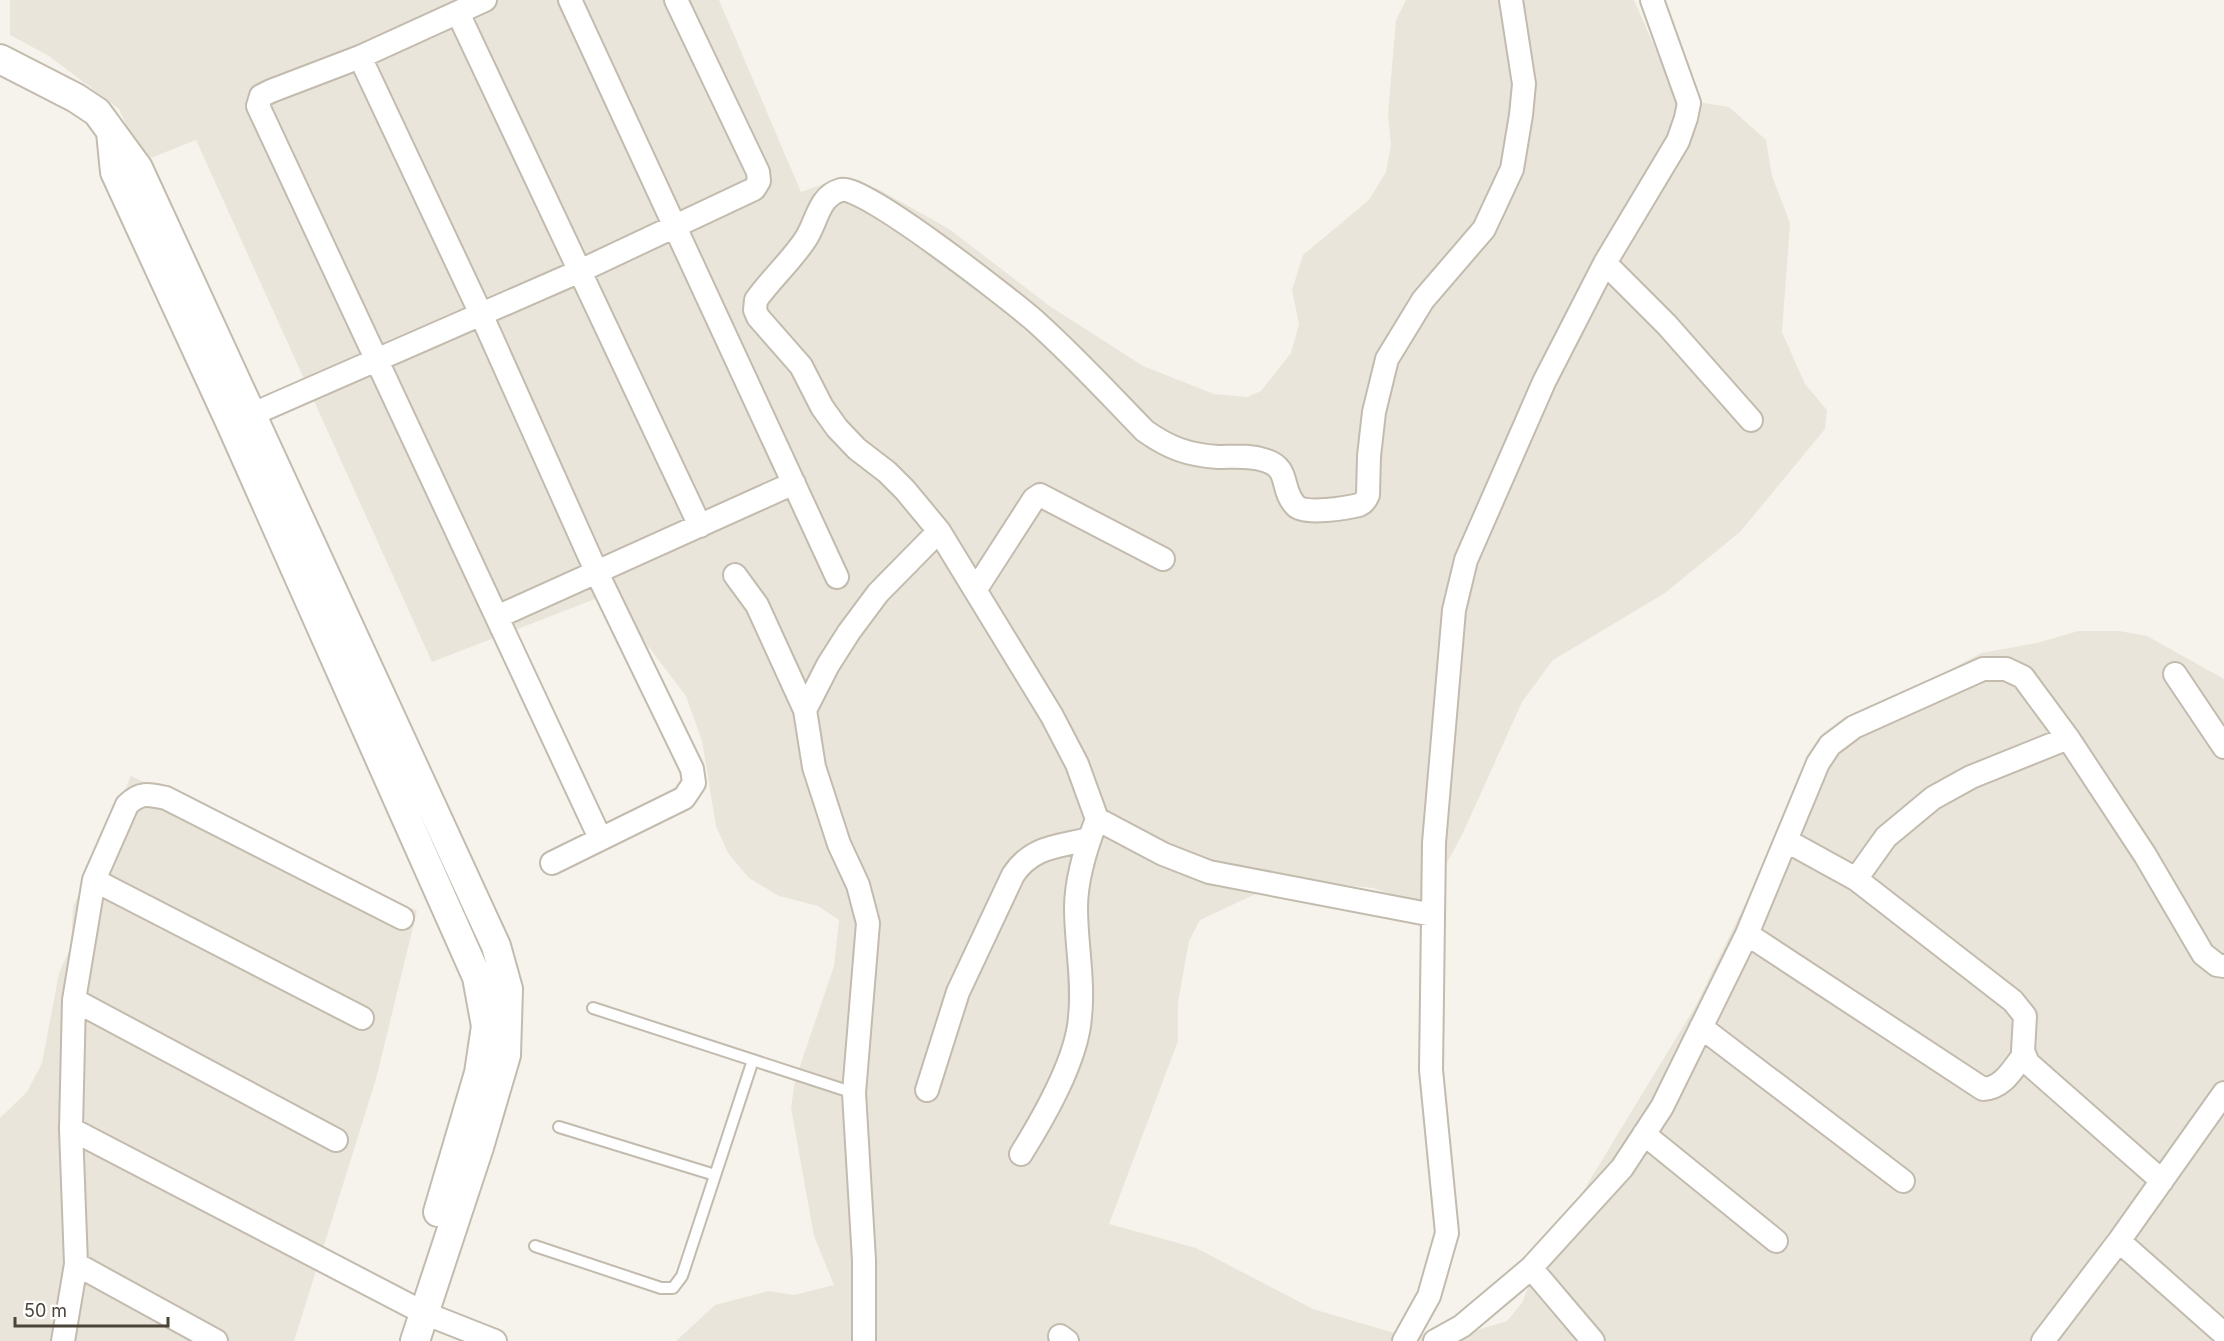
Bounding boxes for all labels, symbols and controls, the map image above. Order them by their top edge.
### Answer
scale bar [15,1290,168,1328]
text: 50 m [24,1300,67,1321]

